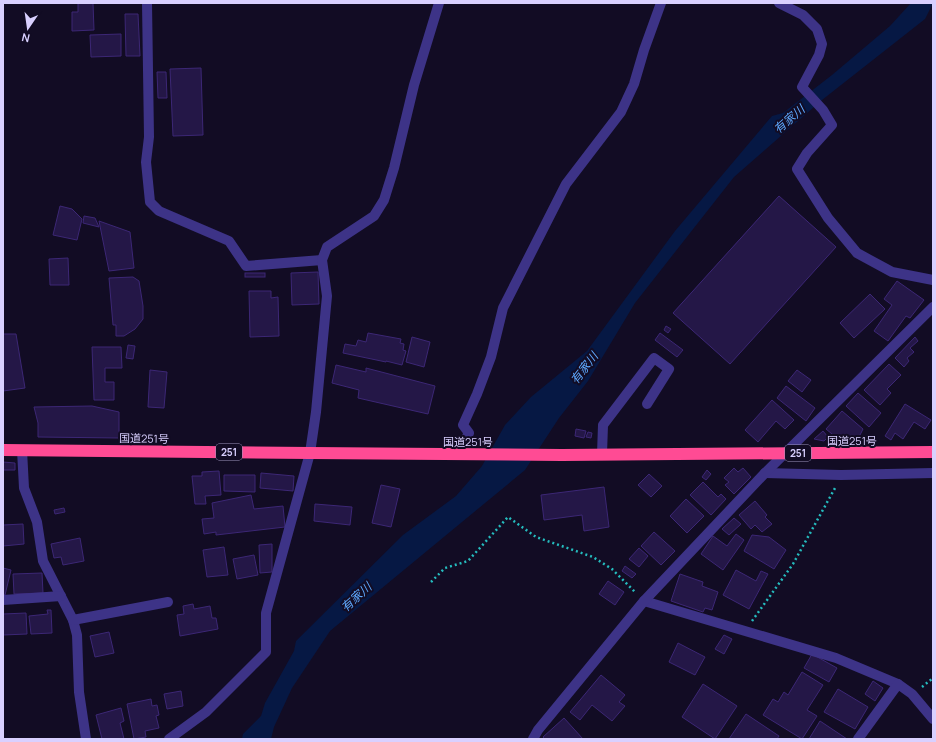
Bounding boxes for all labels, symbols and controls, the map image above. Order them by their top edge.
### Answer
north arrow [8,8,48,48]
text: N [20,30,31,46]
water label: 有家川 [770,99,810,137]
water label: 有家川 [566,347,603,387]
street label: 国道251号 [119,430,169,446]
street label: 国道251号 [827,433,877,448]
street label: 国道251号 [443,434,493,449]
road number: 251 [216,444,242,460]
road number: 251 [785,445,811,461]
water label: 有家川 [337,577,377,615]

